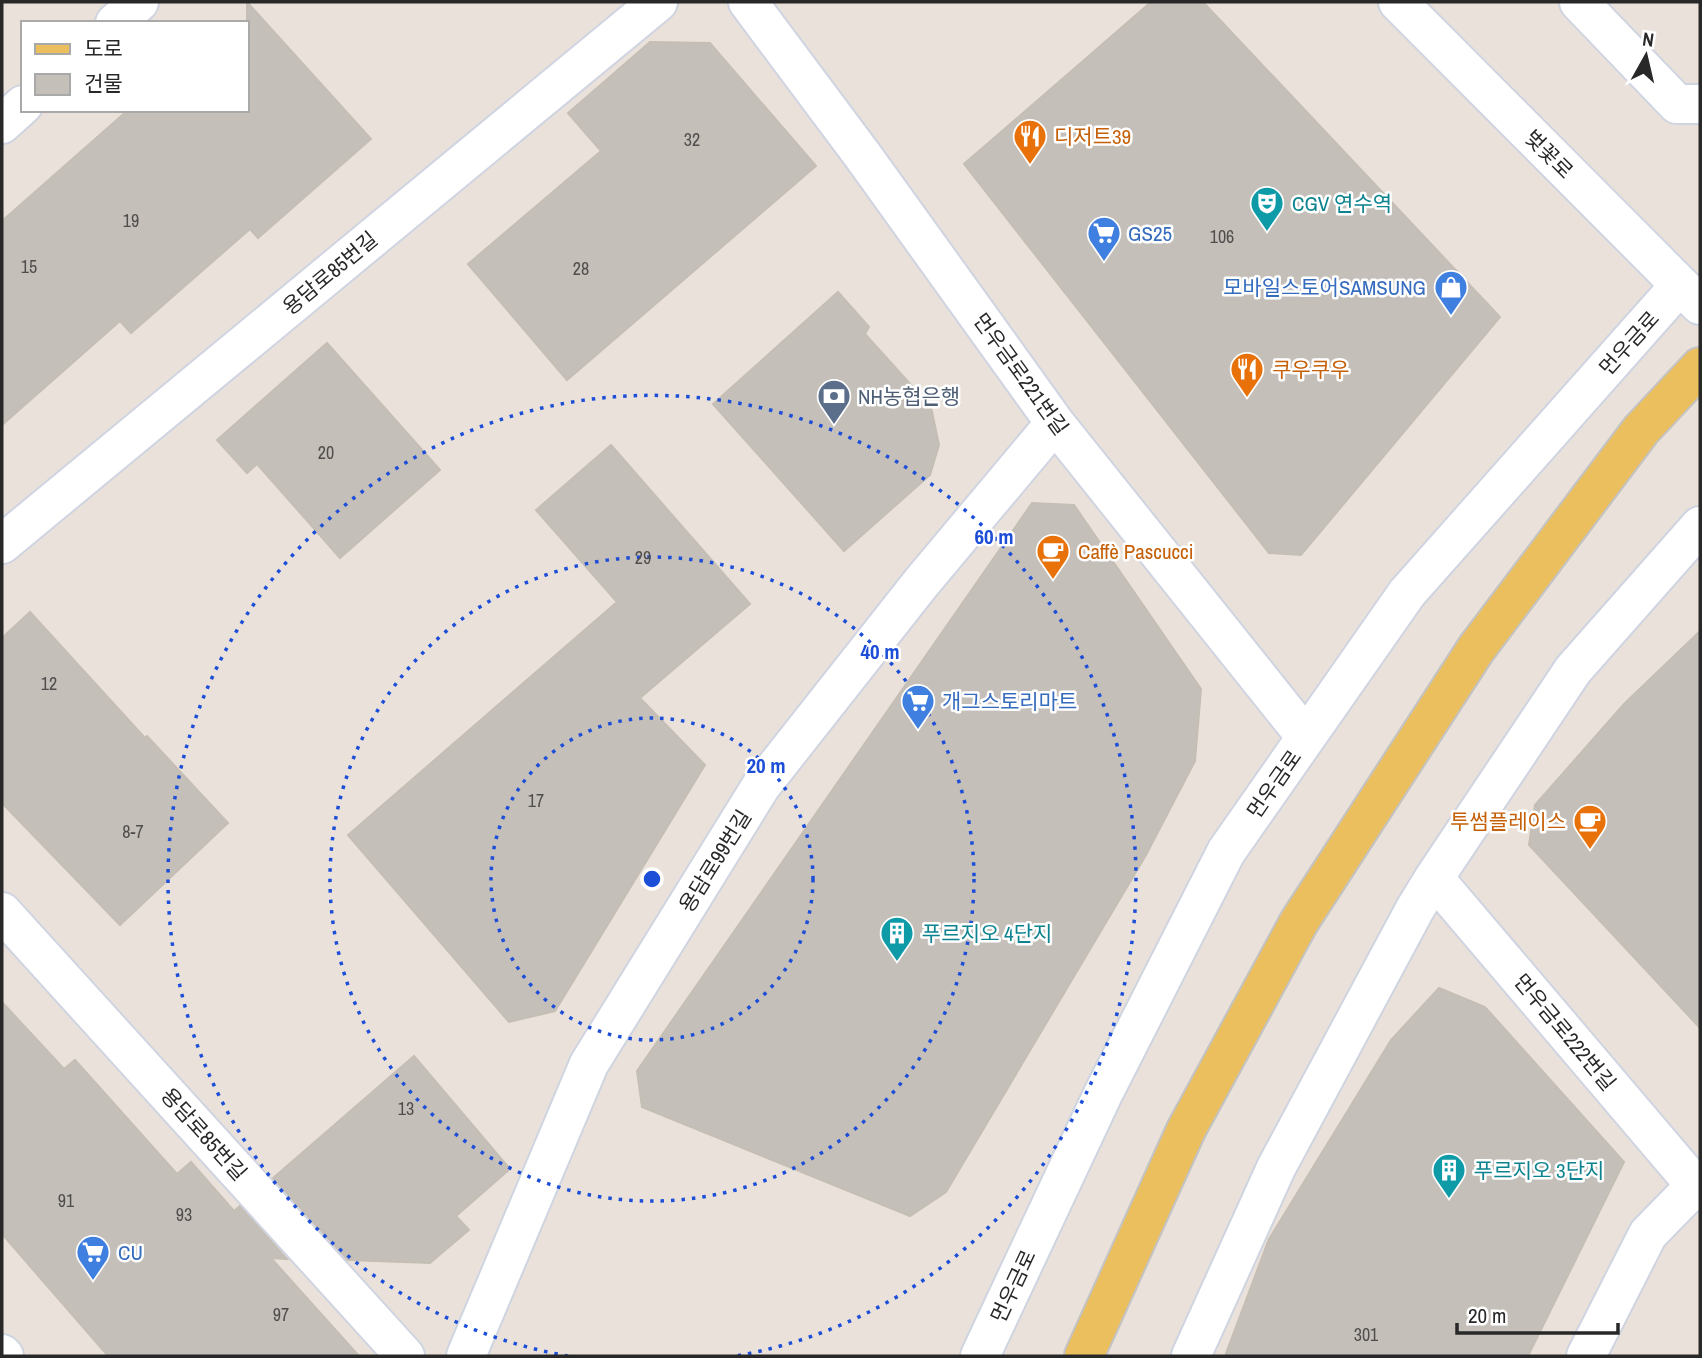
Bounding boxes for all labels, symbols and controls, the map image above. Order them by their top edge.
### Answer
legend [21,21,248,112]
north arrow [1611,21,1681,91]
text: N [1641,26,1656,53]
text: 도로 [84,34,123,63]
text: 건물 [84,69,123,98]
restaurant icon: 디저트39 [1011,117,1049,166]
place label: 디저트39 [1054,122,1131,151]
street label: 벚꽃로 [1518,123,1580,185]
house number: 32 [684,127,700,152]
theatre icon: CGV 연수역 [1248,184,1286,233]
place label: CGV 연수역 [1292,189,1392,218]
house number: 19 [123,208,139,233]
supermarket icon: GS25 [1085,214,1123,263]
place label: GS25 [1128,219,1172,248]
house number: 106 [1210,224,1234,249]
street label: 용담로85번길 [276,225,384,321]
house number: 15 [21,254,37,279]
house number: 28 [573,256,589,281]
shop icon: 모바일스토어SAMSUNG [1432,268,1470,317]
place label: 모바일스토어SAMSUNG [1223,273,1426,302]
street label: 먼우금로 [1592,305,1666,381]
street label: 먼우금로221번길 [967,307,1075,441]
restaurant icon: 쿠우쿠우 [1228,350,1266,399]
place label: 쿠우쿠우 [1272,355,1349,384]
bank icon: NH농협은행 [815,377,853,426]
place label: NH농협은행 [858,382,960,411]
house number: 20 [318,440,334,465]
text: 60 m [974,522,1014,551]
cafe icon: Caffè Pascucci [1034,532,1072,581]
place label: Caffè Pascucci [1078,537,1194,566]
house number: 29 [635,545,651,570]
text: 40 m [860,637,900,666]
house number: 12 [41,671,57,696]
supermarket icon: 개그스토리마트 [899,682,937,731]
place label: 개그스토리마트 [942,687,1077,716]
street label: 먼우금로 [1240,744,1308,824]
text: 20 m [746,751,786,780]
house number: 17 [528,788,544,813]
cafe icon: 투썸플레이스 [1571,802,1609,851]
street label: 용담로99번길 [672,804,758,918]
place label: 투썸플레이스 [1450,807,1566,836]
house number: 8-7 [122,819,144,844]
centre of rings [640,867,664,891]
building icon: 푸르지오 4단지 [878,914,916,963]
place label: 푸르지오 4단지 [922,919,1052,948]
street label: 먼우금로222번길 [1507,967,1623,1097]
street label: 용담로85번길 [154,1081,254,1187]
house number: 13 [398,1096,414,1121]
building icon: 푸르지오 3단지 [1430,1151,1468,1200]
place label: 푸르지오 3단지 [1474,1156,1604,1185]
house number: 91 [58,1188,75,1213]
house number: 93 [176,1202,192,1227]
supermarket icon: CU [74,1233,112,1282]
place label: CU [118,1238,143,1267]
street label: 먼우금로 [984,1245,1042,1327]
scale bar [1457,1292,1618,1336]
text: 20 m [1468,1301,1506,1330]
house number: 97 [273,1302,289,1327]
house number: 301 [1354,1322,1379,1347]

